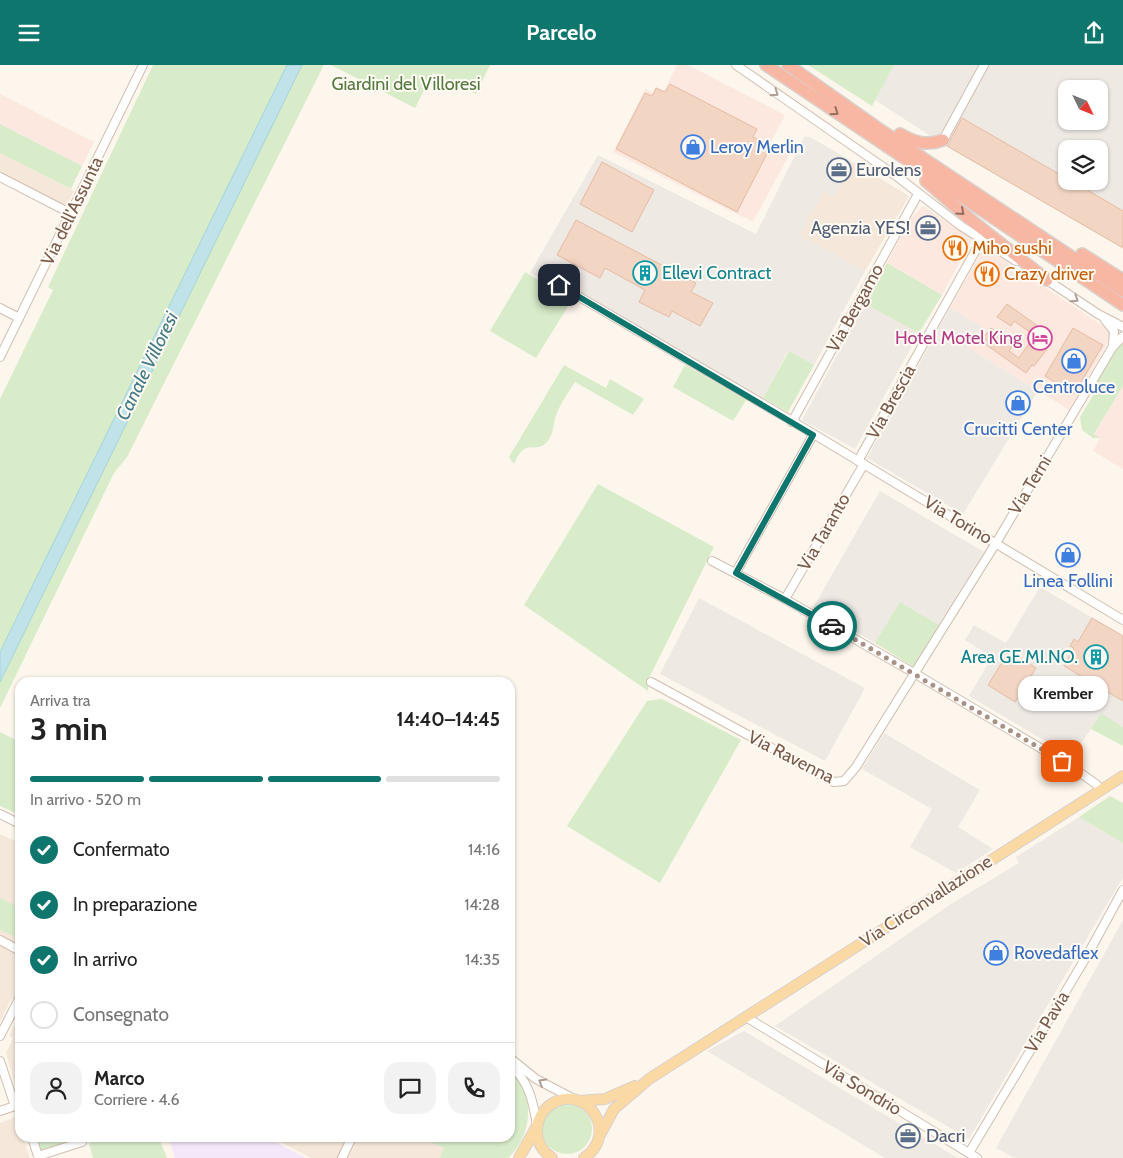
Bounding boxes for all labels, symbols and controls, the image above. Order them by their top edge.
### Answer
icon: menu [15,19,43,47]
text: Parcelo [526,19,597,46]
icon: share [1080,19,1108,47]
park label: Giardini del Villoresi [332,73,480,95]
north arrow [1058,80,1108,130]
map controls [1058,80,1108,190]
one-way arrow [770,87,779,96]
one-way arrow [829,106,839,115]
shop icon: Leroy Merlin [680,134,706,160]
place label: Leroy Merlin [710,136,804,158]
button: layers [1058,140,1108,190]
street label: Via dell'Assunta [36,153,108,269]
office icon: Eurolens [826,157,852,183]
place label: Eurolens [856,159,921,181]
one-way arrow [956,206,965,215]
office icon: Agenzia YES! [915,215,941,241]
place label: Agenzia YES! [811,217,910,239]
restaurant icon: Miho sushi [942,235,968,261]
place label: Miho sushi [972,237,1052,259]
building icon: Ellevi Contract [632,260,658,286]
street label: Via Bergamo [822,260,888,356]
restaurant icon: Crazy driver [974,261,1000,287]
place label: Ellevi Contract [662,262,771,284]
place label: Crazy driver [1004,263,1094,285]
pin [538,264,580,306]
icon: home [545,271,573,299]
one-way arrow [1070,292,1079,302]
water label: Canale Villoresi [111,307,184,424]
hotel icon: Hotel Motel King [1027,325,1053,351]
place label: Hotel Motel King [895,327,1023,349]
shop icon: Centroluce [1061,348,1087,374]
street label: Via Brescia [862,361,921,443]
place label: Centroluce [1033,376,1115,398]
shop icon: Crucitti Center [1005,390,1031,416]
place label: Crucitti Center [964,418,1073,440]
street label: Via Terni [1004,451,1056,519]
street label: Via Taranto [793,489,855,574]
street label: Via Torino [920,491,996,549]
shop icon: Linea Follini [1055,542,1081,568]
place label: Linea Follini [1023,570,1113,592]
courier [807,601,857,651]
icon: car [818,612,846,640]
building icon: Area GE.MI.NO. [1083,644,1109,670]
place label: Area GE.MI.NO. [961,646,1078,668]
callout: Krember [1017,676,1107,711]
text: Krember [1033,684,1093,703]
text: Arriva tra [30,691,90,710]
text: 14:40–14:45 [396,708,500,731]
text: 3 min [30,709,108,748]
street label: Via Ravenna [744,726,838,788]
pin [1041,740,1083,782]
icon: bag [1048,747,1076,775]
text: In arrivo · 520 m [30,790,141,809]
icon: check [30,836,58,864]
text: Confermato [73,838,170,861]
text: 14:16 [468,840,500,859]
street label: Via Circonvallazione [856,850,996,952]
icon: check [30,891,58,919]
text: In preparazione [73,893,197,916]
text: 14:28 [464,895,500,914]
shop icon: Rovedaflex [983,940,1009,966]
place label: Rovedaflex [1014,942,1099,964]
icon: check [30,946,58,974]
text: In arrivo [73,948,137,971]
text: 14:35 [465,950,500,969]
street label: Via Pavia [1020,987,1074,1057]
text: Consegnato [73,1003,169,1026]
street label: Via Sondrio [819,1056,906,1120]
button: person [30,1062,82,1114]
button: chat [384,1062,436,1114]
button: phone [448,1062,500,1114]
text: Marco [94,1067,145,1090]
one-way arrow [538,1079,547,1089]
text: Corriere · 4.6 [94,1090,180,1109]
office icon: Dacri [895,1123,921,1149]
place label: Dacri [926,1125,965,1147]

